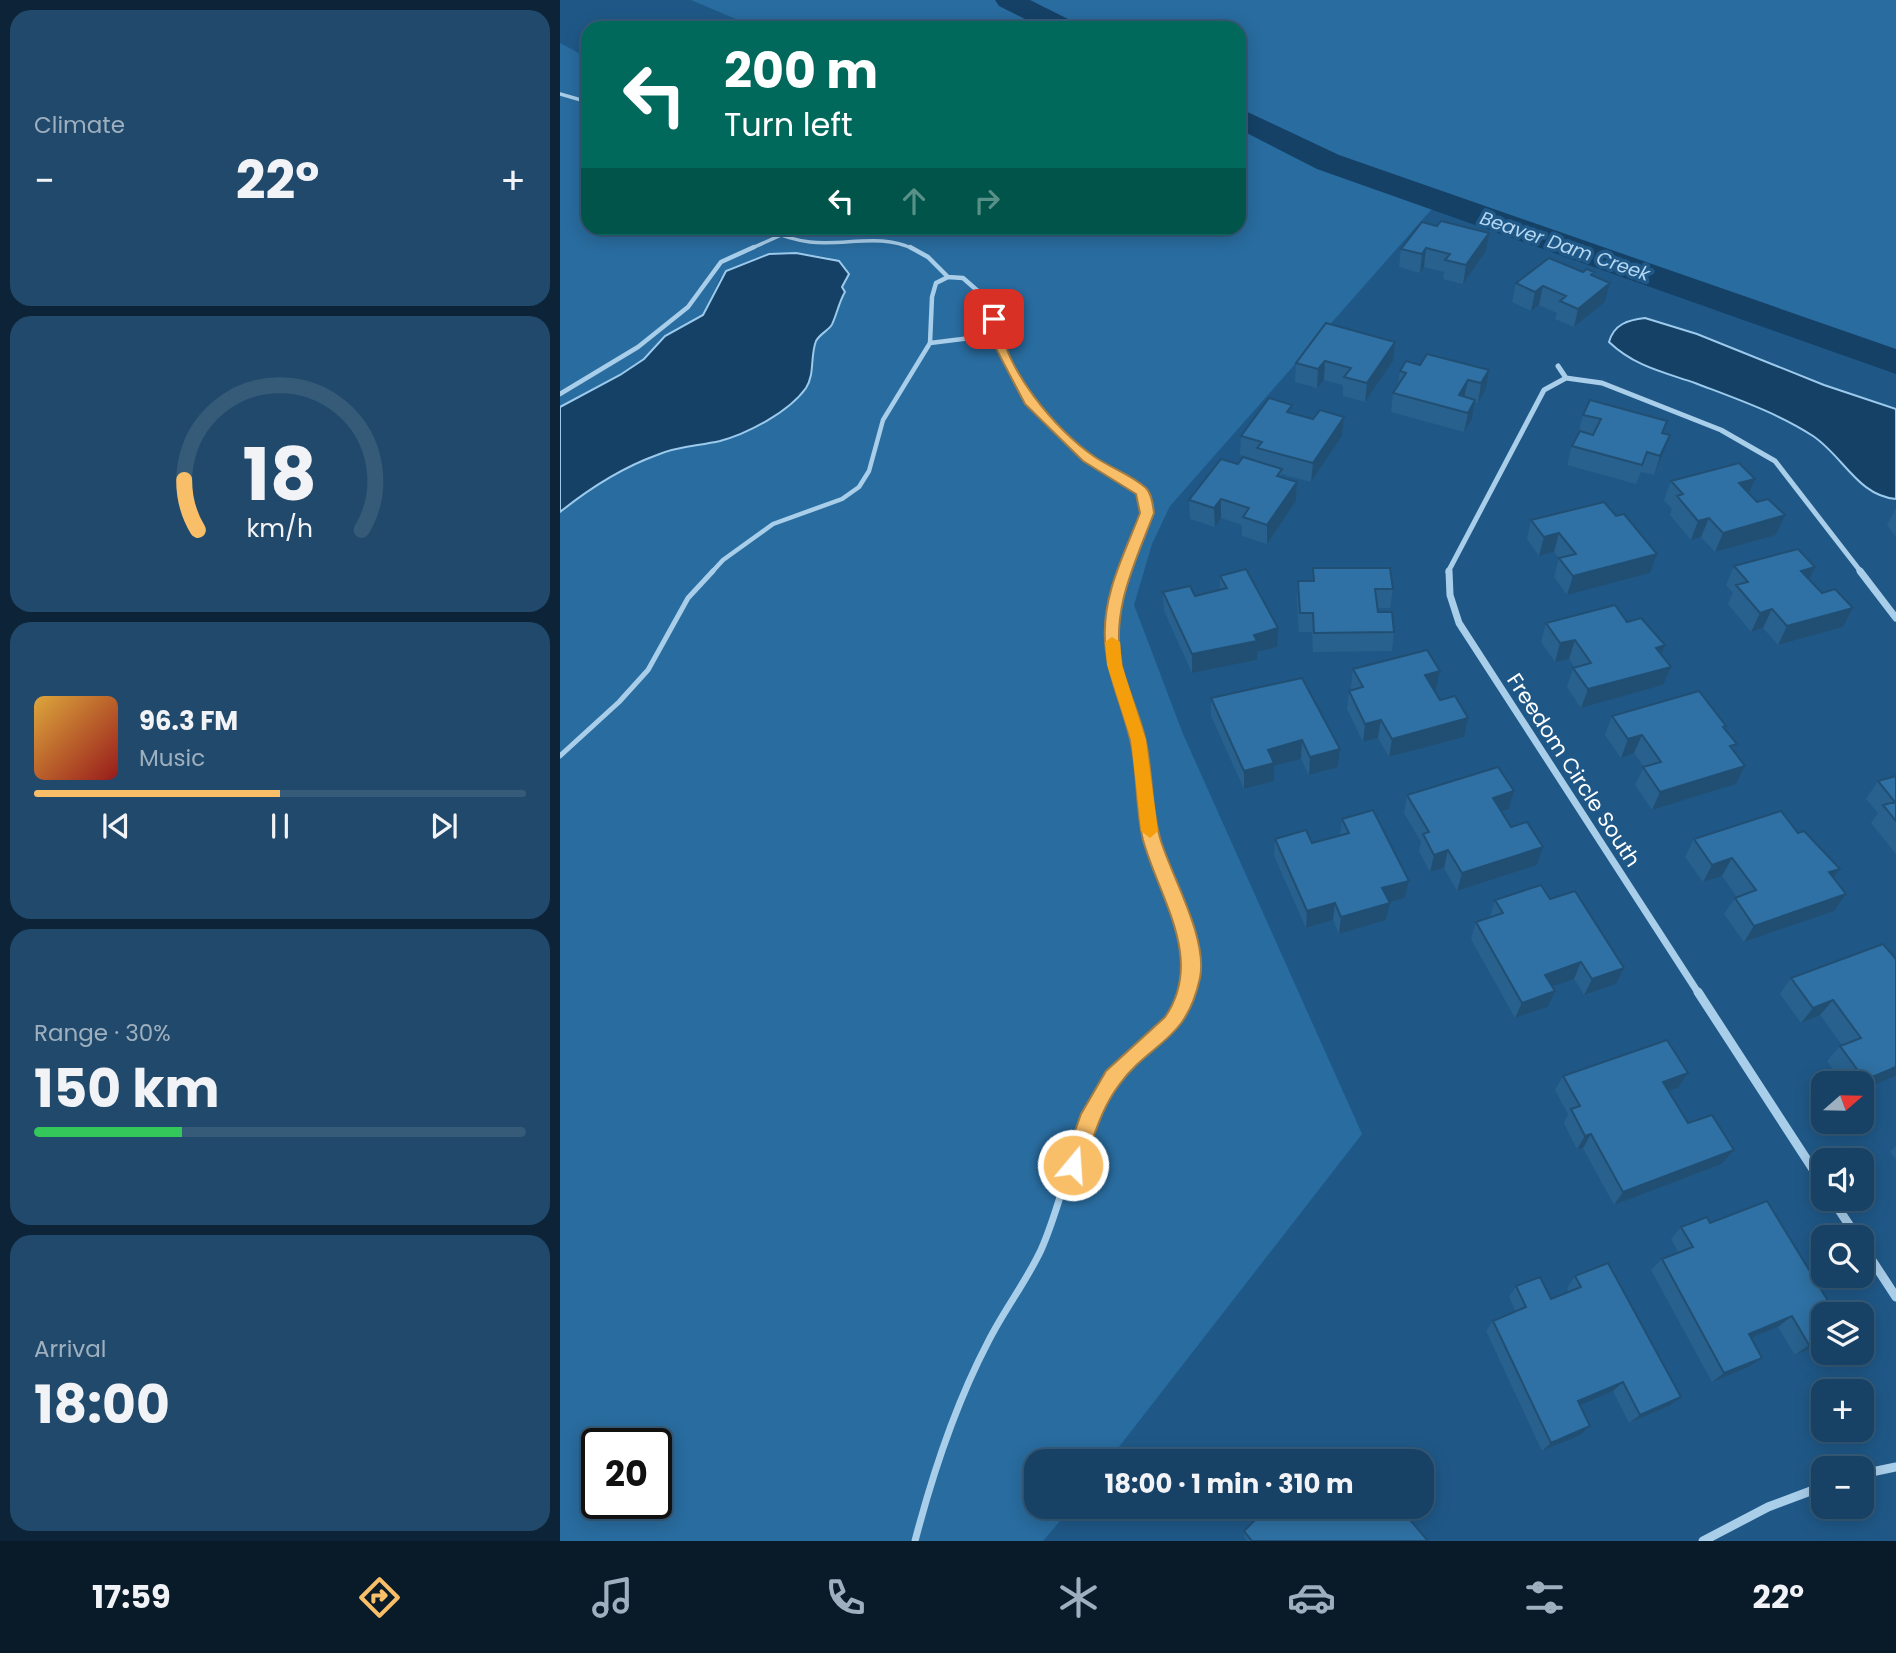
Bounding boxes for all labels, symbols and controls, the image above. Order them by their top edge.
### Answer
text: 200 m [724,37,878,105]
icon: left [609,49,700,140]
text: Turn left [724,102,853,147]
text: Climate [34,109,125,141]
text: 22° [236,144,319,217]
text: − [34,154,55,207]
text: + [500,154,526,207]
icon: left [822,182,860,220]
icon: ahead [895,182,933,220]
icon: right [968,182,1006,220]
water label: Beaver Dam Creek [1476,204,1655,288]
pin [964,289,1024,349]
icon: arrive [975,300,1013,338]
text: 18 [243,425,317,526]
text: km/h [247,511,313,546]
street label: Freedom Circle South [1500,668,1648,872]
text: 96.3 FM [139,703,238,739]
text: Music [139,742,205,774]
icon: previous [97,807,135,845]
icon: pause [261,807,299,845]
icon: next [425,807,463,845]
text: Range · 30% [34,1017,171,1049]
text: 150 km [34,1052,219,1125]
north arrow [1811,1071,1874,1134]
map controls [1811,1071,1874,1519]
position arrow [1036,1128,1110,1202]
button: sound [1811,1148,1874,1211]
button: search [1811,1225,1874,1288]
button: layers [1811,1302,1874,1365]
text: Arrival [34,1333,106,1365]
text: 18:00 [34,1368,170,1441]
button: + [1811,1379,1874,1442]
speed limit sign: 20 [581,1428,672,1519]
button: − [1811,1456,1874,1519]
text: 18:00 · 1 min · 310 m [1104,1466,1354,1502]
icon: directions [355,1573,404,1622]
icon: music [588,1573,637,1622]
icon: phone [821,1573,870,1622]
icon: climate [1054,1573,1103,1622]
icon: car [1287,1573,1336,1622]
icon: filters [1520,1573,1569,1622]
text: 17:59 [92,1574,171,1619]
text: 22° [1753,1574,1804,1619]

